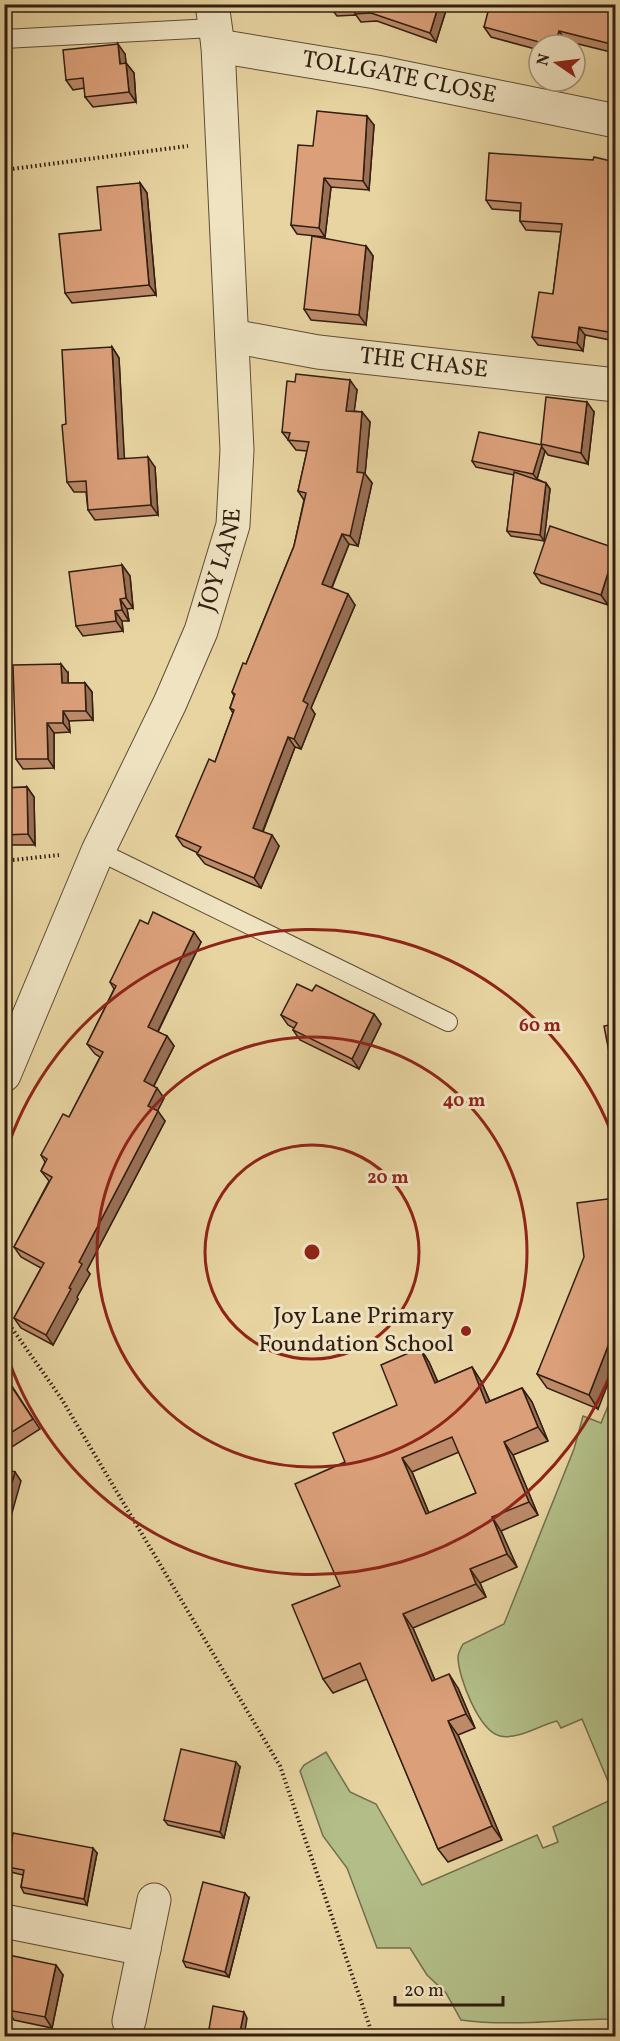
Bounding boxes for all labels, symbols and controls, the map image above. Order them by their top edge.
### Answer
north arrow [527,33,587,93]
street label: TOLLGATE CLOSE [299,43,499,113]
text: N [532,51,557,68]
street label: THE CHASE [358,340,490,388]
street label: JOY LANE [191,507,251,616]
text: 60 m [519,1014,561,1039]
text: 40 m [443,1089,485,1114]
text: 20 m [367,1166,409,1191]
centre of rings [302,1242,322,1262]
place label: Joy Lane Primary Foundation School [258,1300,454,1362]
marker: Joy Lane Primary Foundation School [459,1324,473,1338]
scale bar [395,1969,503,2007]
text: 20 m [404,1979,444,2004]

